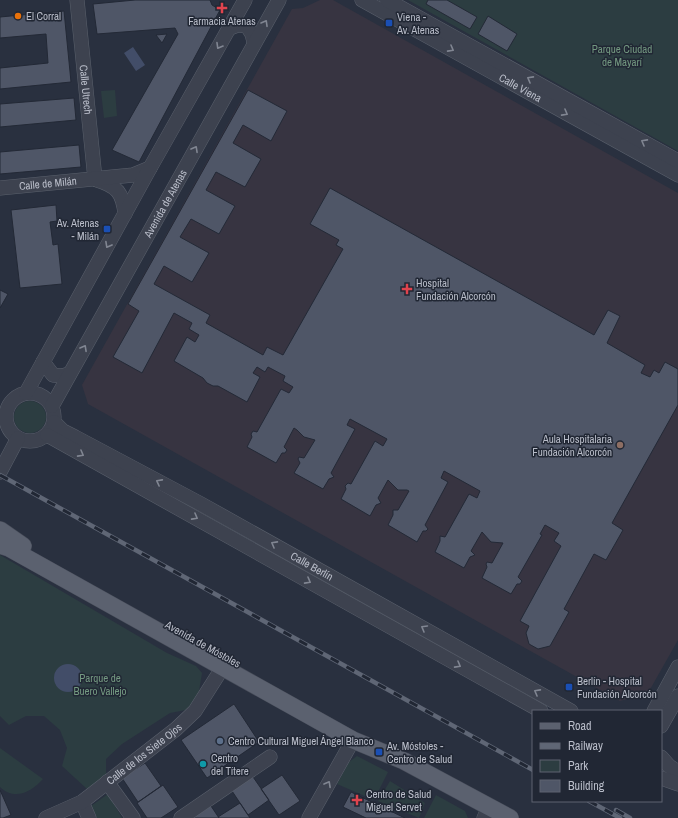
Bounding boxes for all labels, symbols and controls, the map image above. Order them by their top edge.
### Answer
marker: Farmacia Atenas [217,3,227,13]
place label: El Corral [26,9,61,23]
place label: Viena - Av. Atenas [396,10,440,37]
marker: El Corral [13,11,23,21]
place label: Farmacia Atenas [188,14,256,28]
marker: Viena - Av. Atenas [384,18,394,28]
one-way arrow [261,20,268,27]
one-way arrow [217,42,224,49]
park label: Parque Ciudad de Mayarí [592,42,652,69]
one-way arrow [447,45,455,52]
street label: Calle Utrech [77,64,95,115]
street label: Calle Viena [497,70,544,105]
one-way arrow [527,76,534,83]
one-way arrow [561,108,568,115]
one-way arrow [641,139,648,146]
one-way arrow [191,146,198,153]
street label: Avenida de Atenas [140,167,190,241]
street label: Calle de Milán [18,174,77,193]
place label: Av. Atenas - Milán [56,216,99,243]
marker: Av. Atenas - Milán [102,224,112,234]
one-way arrow [105,241,112,248]
place label: Hospital Fundación Alcorcón [416,276,496,303]
marker: Hospital Fundación Alcorcón [401,283,413,295]
one-way arrow [79,344,86,352]
place label: Aula Hospitalaria Fundación Alcorcón [532,432,612,459]
marker: Aula Hospitalaria Fundación Alcorcón [615,440,625,450]
one-way arrow [77,449,84,457]
one-way arrow [156,479,164,487]
one-way arrow [190,513,198,520]
one-way arrow [270,542,278,549]
street label: Calle Berlín [288,549,336,584]
one-way arrow [304,576,311,583]
street label: Avenida de Móstoles [162,617,244,671]
one-way arrow [420,626,428,633]
one-way arrow [454,660,461,667]
park label: Parque de Buero Vallejo [74,671,127,698]
place label: Berlín - Hospital Fundación Alcorcón [577,674,657,701]
marker: Berlín - Hospital Fundación Alcorcón [564,682,574,692]
one-way arrow [534,689,541,697]
legend [532,710,662,802]
text: Road [568,718,592,734]
street label: Calle de los Siete Ojos [103,720,185,788]
place label: Centro Cultural Miguel Ángel Blanco [228,734,373,748]
marker: Centro Cultural Miguel Ángel Blanco [215,736,225,746]
text: Railway [568,738,603,754]
place label: Av. Móstoles - Centro de Salud [386,739,452,766]
marker: Av. Móstoles - Centro de Salud [374,747,384,757]
place label: Centro del Títere [211,751,249,778]
text: Park [568,758,588,774]
marker: Centro del Títere [198,759,208,769]
text: Building [568,778,605,794]
one-way arrow [324,781,331,788]
place label: Centro de Salud Miguel Servet [366,787,431,814]
marker: Centro de Salud Miguel Servet [351,794,363,806]

